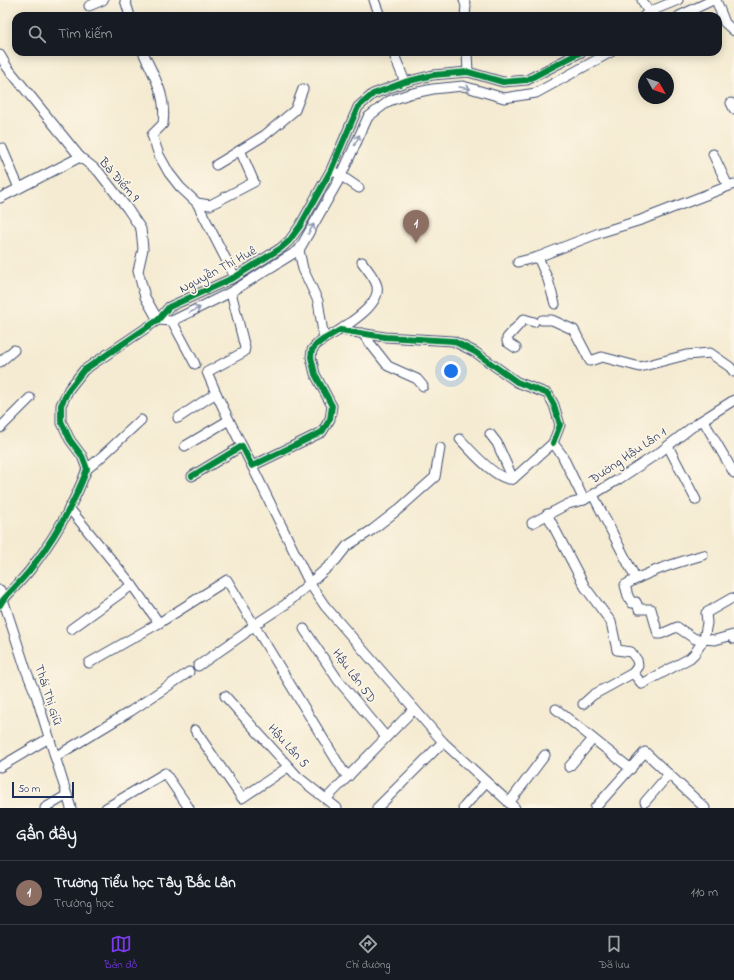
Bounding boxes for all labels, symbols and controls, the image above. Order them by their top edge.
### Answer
search box [12,12,722,56]
icon: search [26,23,48,45]
text: Tìm kiếm [58,23,112,45]
north arrow [638,68,674,104]
one-way arrow [458,84,471,92]
one-way arrow [354,134,361,146]
street label: Bà Điểm 9 [94,153,144,206]
pin: 1 [403,210,429,243]
one-way arrow [307,224,315,236]
street label: Nguyễn Thị Huê [176,242,261,299]
one-way arrow [188,306,200,313]
your location [441,361,461,381]
street label: Đường Hậu Lân 1 [585,423,671,490]
street label: Hậu Lân 5D [327,645,381,707]
street label: Thái Thị Giữ [29,662,67,728]
street label: Hậu Lân 5 [263,720,313,773]
scale bar [12,780,74,799]
text: 50 m [18,781,40,797]
text: Gần đây [16,822,77,847]
text: Trường Tiểu học Tây Bắc Lân [54,872,236,894]
text: 1 [27,883,31,902]
text: 110 m [691,883,718,902]
text: Trường học [54,894,114,913]
tab: Bản đồ [104,933,137,973]
tab: Chỉ đường [346,933,390,973]
tab: Đã lưu [599,933,630,973]

